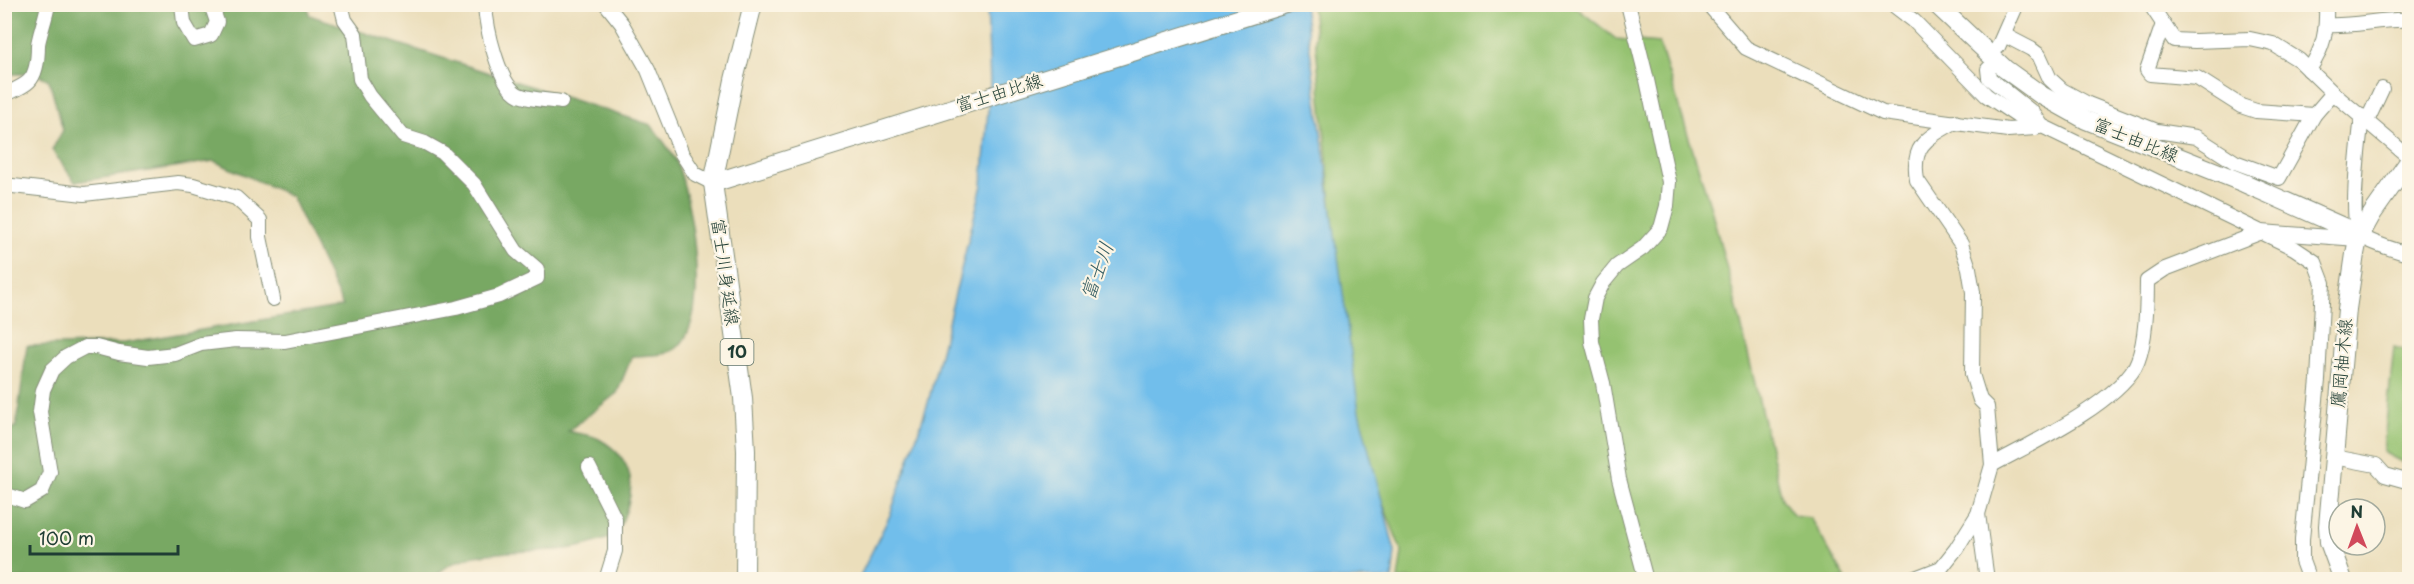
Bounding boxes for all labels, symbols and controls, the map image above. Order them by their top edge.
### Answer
street label: 富士由比線 [952,65,1046,118]
street label: 富士由比線 [2090,109,2183,168]
street label: 富士川身延線 [706,216,747,327]
water label: 富士川 [1072,237,1120,304]
street label: 鷹岡柚木線 [2323,317,2358,409]
road number: 10 [720,339,754,365]
north arrow [2327,497,2387,557]
text: N [2350,499,2363,523]
scale bar [30,518,178,556]
text: 100 m [39,524,94,551]

